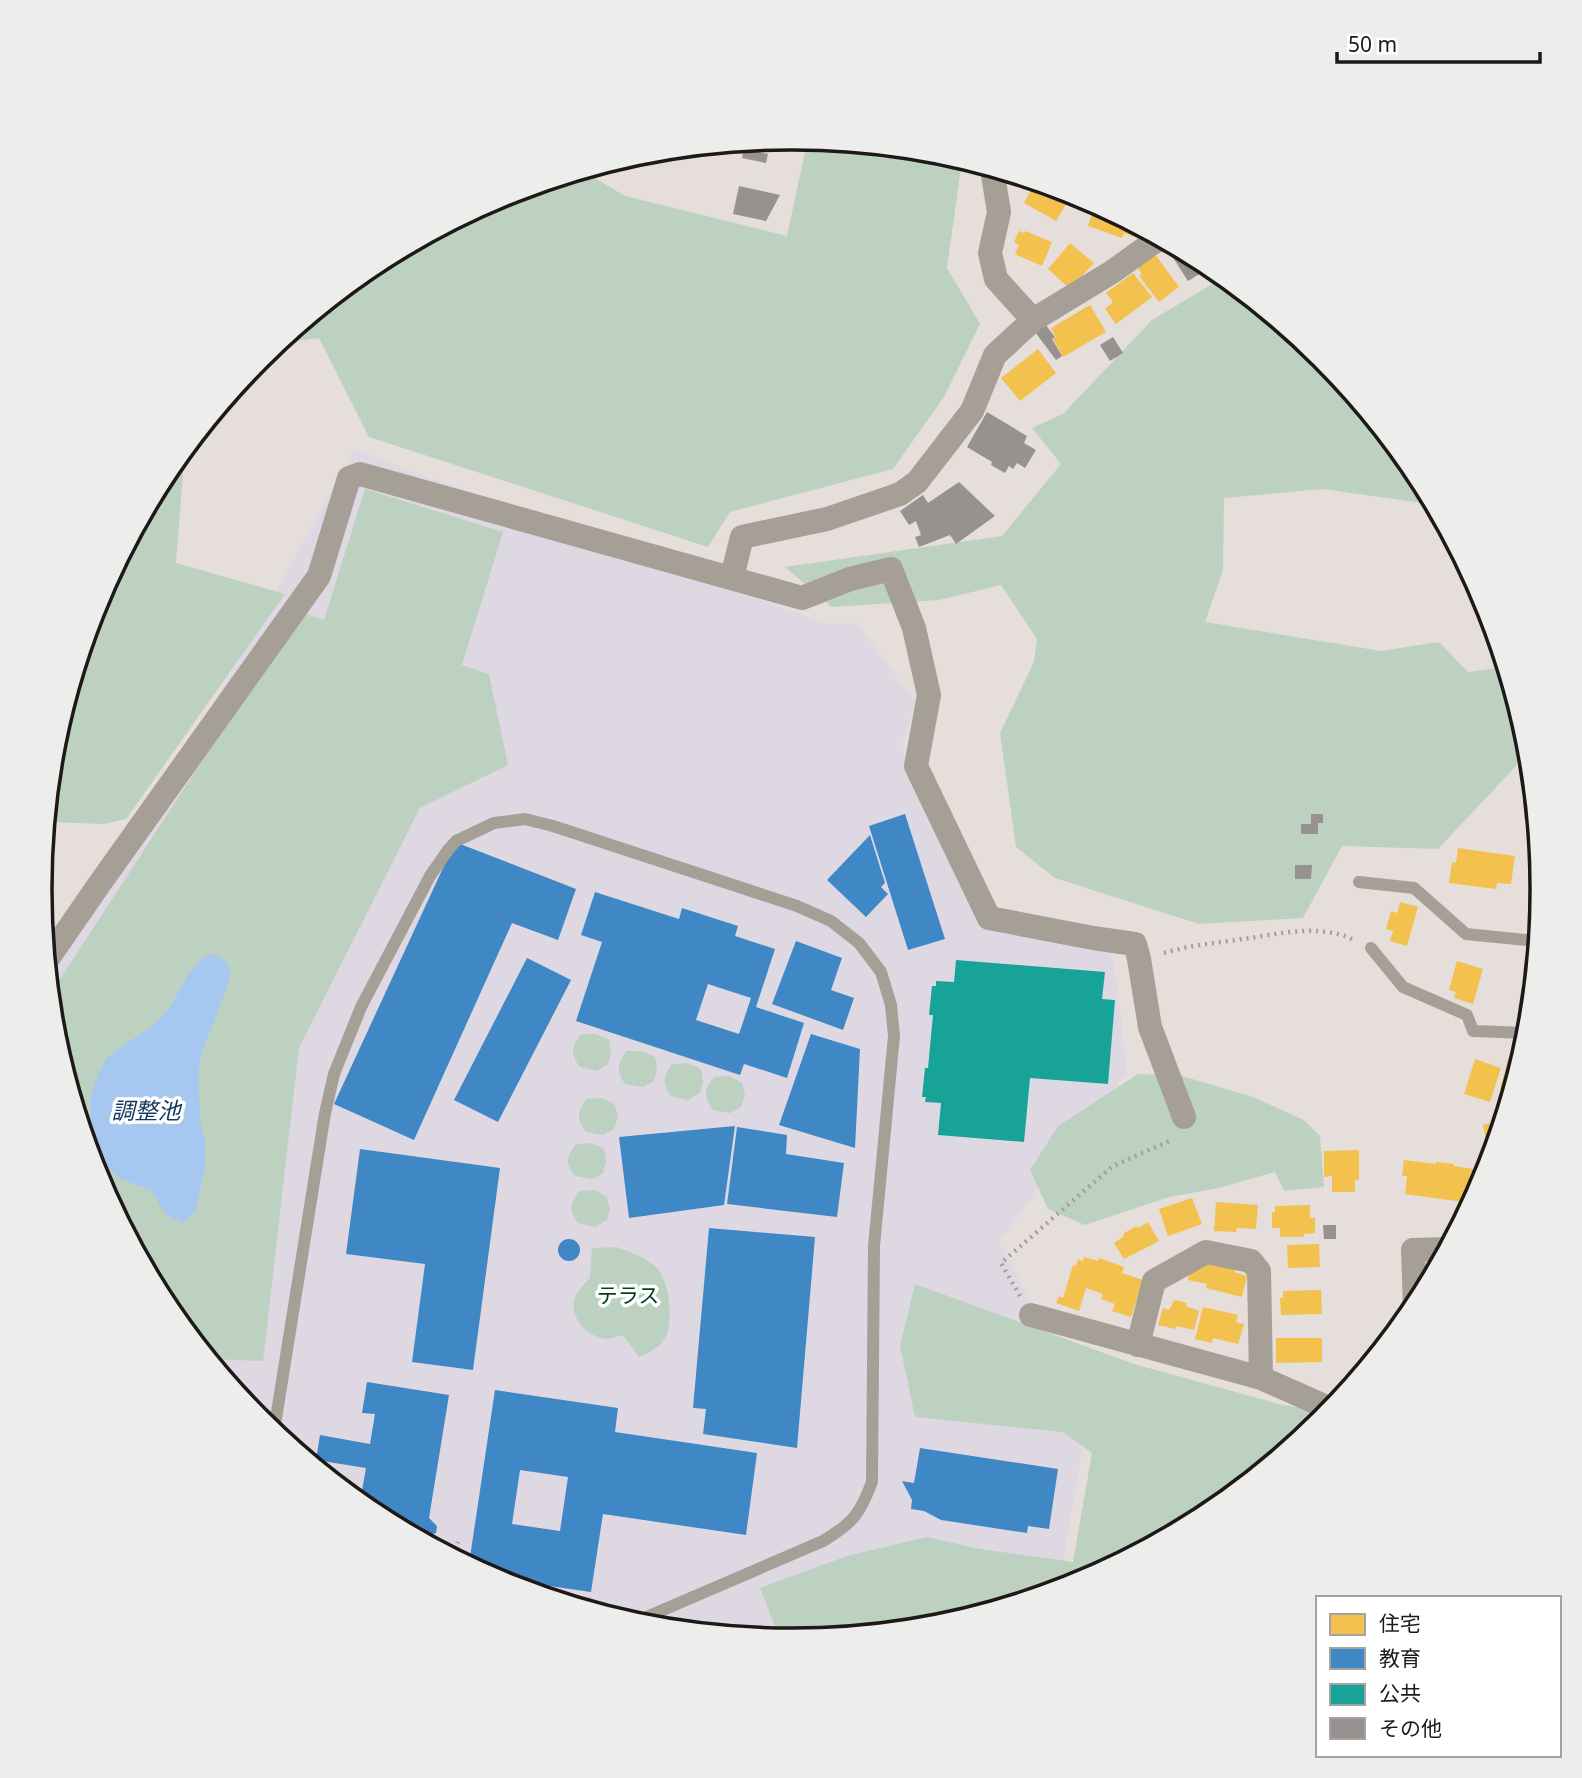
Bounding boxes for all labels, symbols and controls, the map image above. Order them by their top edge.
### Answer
scale bar [1337,21,1540,65]
text: 50 m [1348,30,1397,58]
water label: 調整池 [112,1094,183,1126]
park label: テラス [597,1281,659,1309]
legend [1316,1596,1561,1757]
text: 住宅 [1379,1609,1421,1637]
text: 教育 [1379,1644,1421,1672]
text: 公共 [1379,1679,1421,1707]
text: その他 [1379,1714,1442,1742]

